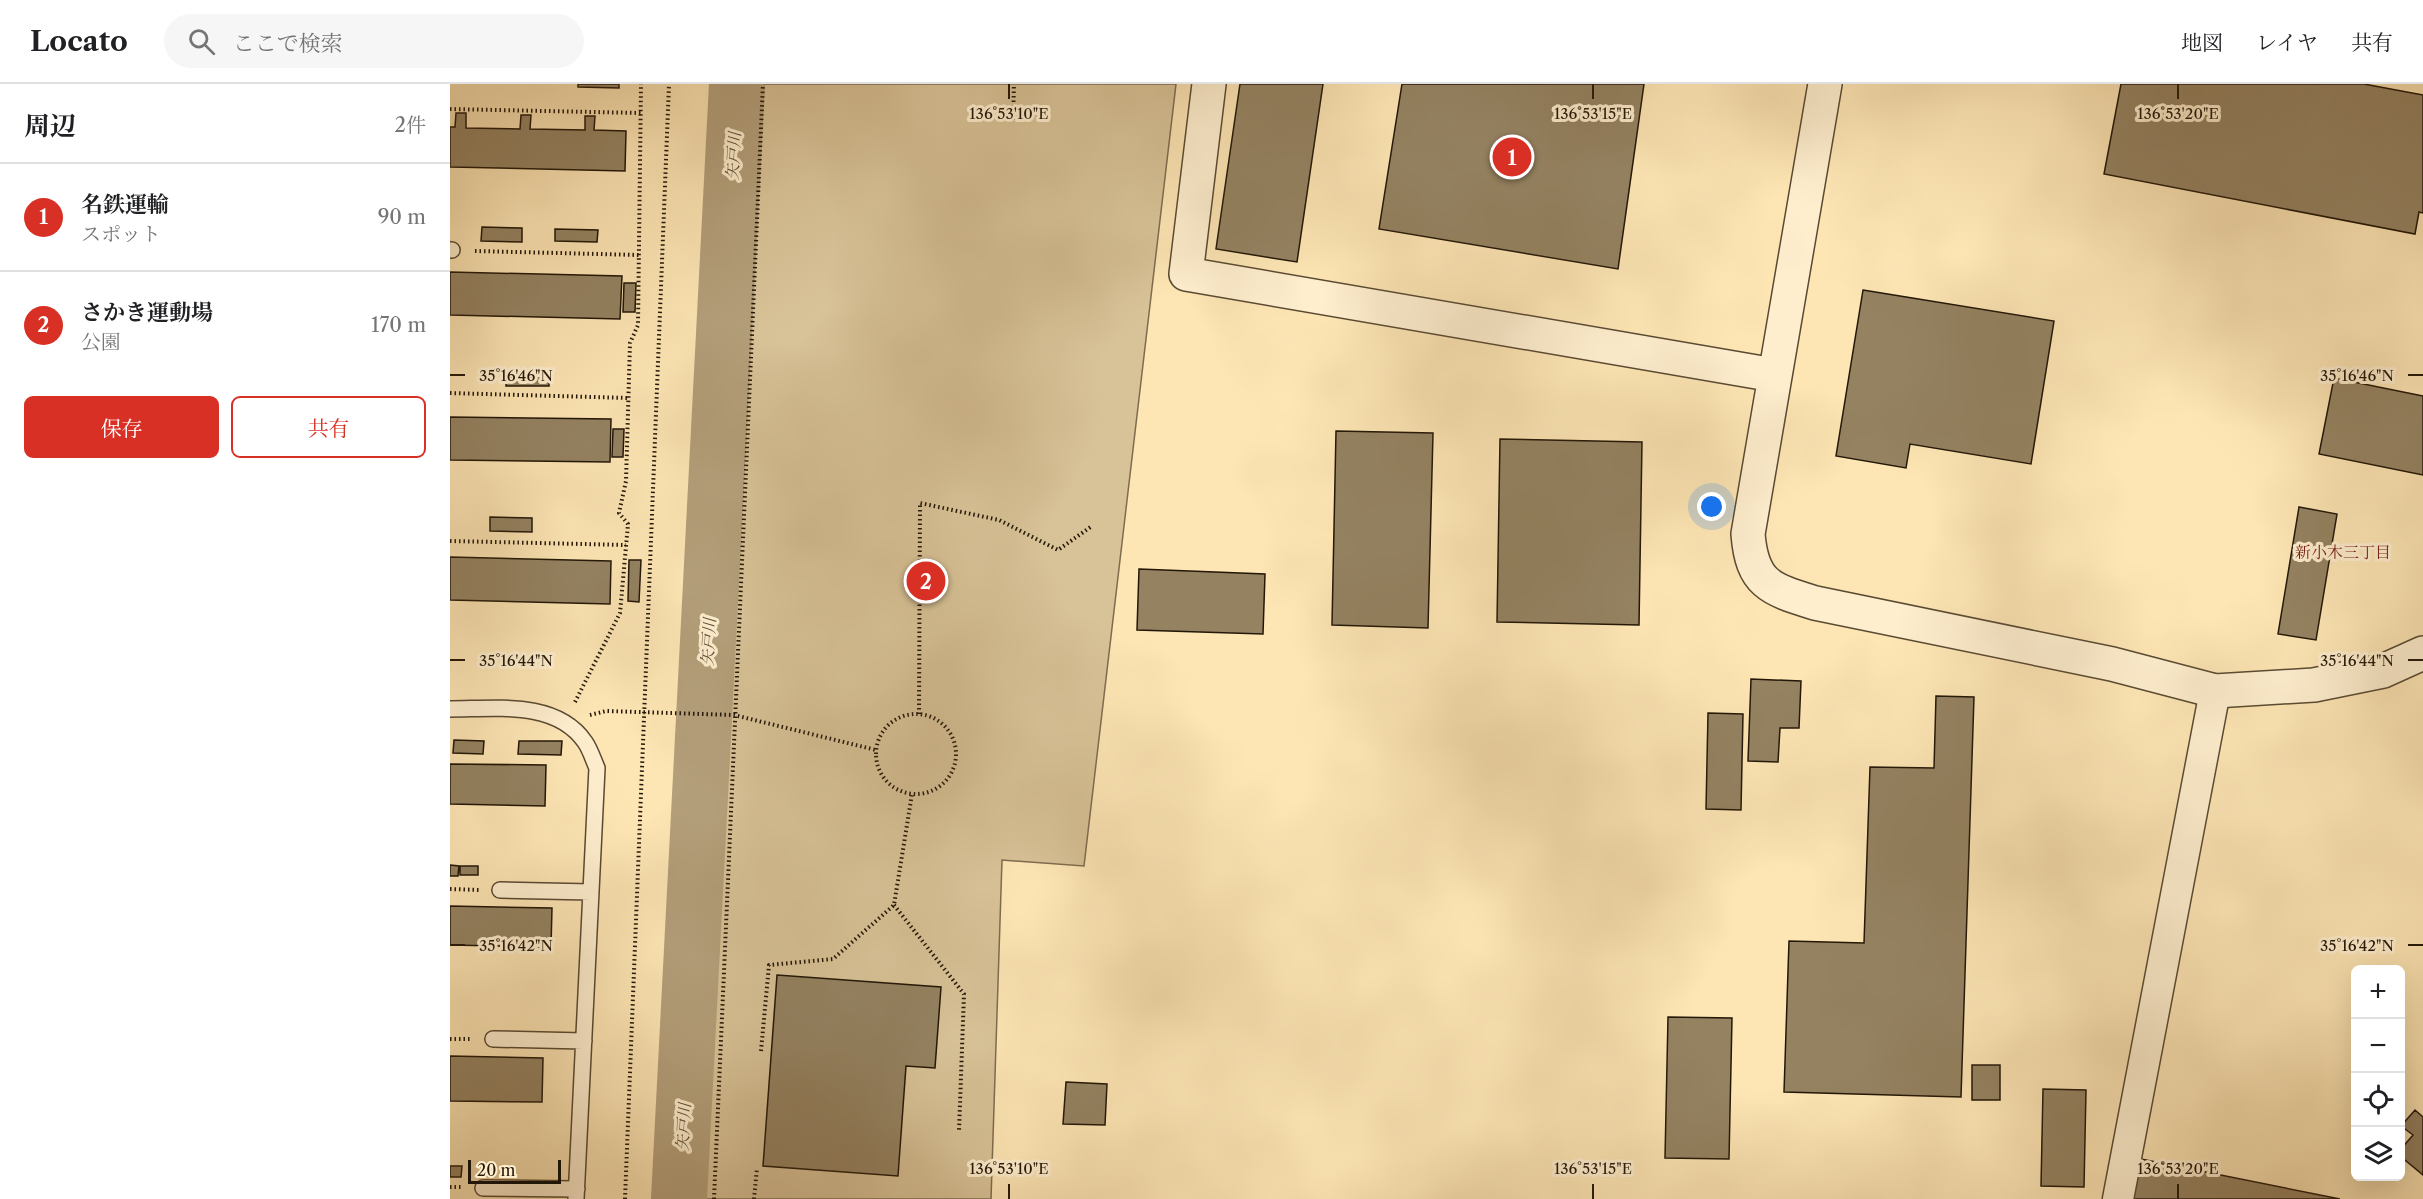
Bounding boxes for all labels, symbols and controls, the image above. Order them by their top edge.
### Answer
search box [164,14,584,68]
text: Locato [30,24,128,58]
icon: search [185,25,218,58]
text: ここで検索 [233,30,343,57]
text: 地図 [2181,30,2223,55]
text: レイヤ [2256,30,2318,55]
text: 共有 [2351,30,2393,55]
text: 136°53'10"E [969,104,1049,123]
text: 136°53'15"E [1554,104,1632,123]
text: 136°53'20"E [2137,104,2219,123]
text: 周辺 [24,110,76,142]
text: 2件 [395,113,426,137]
water label: 矢戸川 [722,130,744,180]
pin: 1 [1492,134,1532,180]
text: 名鉄運輸 [81,191,169,218]
text: 1 [39,205,48,229]
text: 90 m [378,205,426,229]
text: スポット [81,222,161,246]
text: さかき運動場 [81,299,213,326]
text: 2 [38,313,49,337]
text: 170 m [371,313,426,337]
text: 公園 [81,330,121,354]
text: 35°16'46"N [479,366,553,385]
text: 35°16'46"N [2320,366,2394,385]
button: 保存 [24,396,219,458]
button: 共有 [231,396,426,458]
your location [1697,492,1726,521]
district label: 新小木三丁目 [2295,542,2391,562]
pin: 2 [906,558,946,604]
water label: 矢戸川 [697,616,719,666]
text: 35°16'44"N [479,651,553,670]
text: 35°16'44"N [2320,651,2394,670]
text: 35°16'42"N [479,936,553,955]
text: 35°16'42"N [2320,936,2394,955]
map controls [2351,965,2405,1181]
button: + [2351,965,2405,1019]
button: − [2351,1019,2405,1073]
button: locate [2351,1073,2405,1127]
water label: 矢戸川 [672,1101,694,1151]
button: layers [2351,1127,2405,1181]
scale bar [468,1157,561,1184]
text: 136°53'10"E [969,1159,1049,1178]
text: 136°53'15"E [1554,1159,1632,1178]
text: 136°53'20"E [2137,1159,2219,1178]
text: 20 m [477,1160,516,1180]

